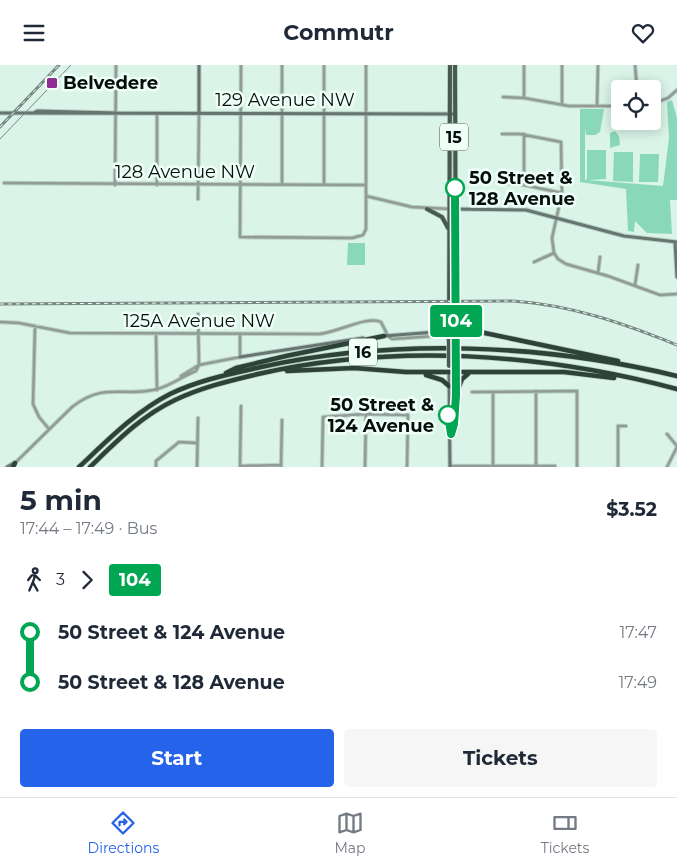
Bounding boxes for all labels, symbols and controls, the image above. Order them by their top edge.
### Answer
icon: menu [20,19,48,47]
text: Commutr [283,19,394,46]
icon: heart [629,19,657,47]
place label: Belvedere [63,72,158,94]
marker: Belvedere [45,76,59,90]
map controls [611,80,661,130]
button: locate [611,80,661,130]
street label: 129 Avenue NW [215,89,355,111]
road number: 15 [440,123,468,151]
street label: 128 Avenue NW [115,161,255,183]
place label: 50 Street & 128 Avenue [469,167,575,210]
marker: 50 Street & 128 Avenue [445,178,465,198]
line badge: 104 [427,305,485,337]
street label: 125A Avenue NW [123,310,275,332]
text: 104 [440,310,472,332]
road number: 16 [349,339,377,365]
place label: 50 Street & 124 Avenue [328,394,434,437]
marker: 50 Street & 124 Avenue [438,405,458,425]
text: 5 min [20,483,102,517]
text: $3.52 [606,498,657,521]
text: 17:44 – 17:49 · Bus [20,519,157,538]
icon: walk [20,566,48,594]
icon: forward [73,566,101,594]
text: 104 [119,569,151,591]
text: 3 [56,570,65,589]
text: 50 Street & 124 Avenue [58,621,285,644]
text: 17:47 [620,623,657,642]
text: 50 Street & 128 Avenue [58,671,285,694]
text: 17:49 [619,673,657,692]
button: Start [20,729,334,787]
button: Tickets [344,729,657,787]
tab: Directions [88,809,159,857]
tab: Map [334,809,366,857]
tab: Tickets [541,809,589,857]

